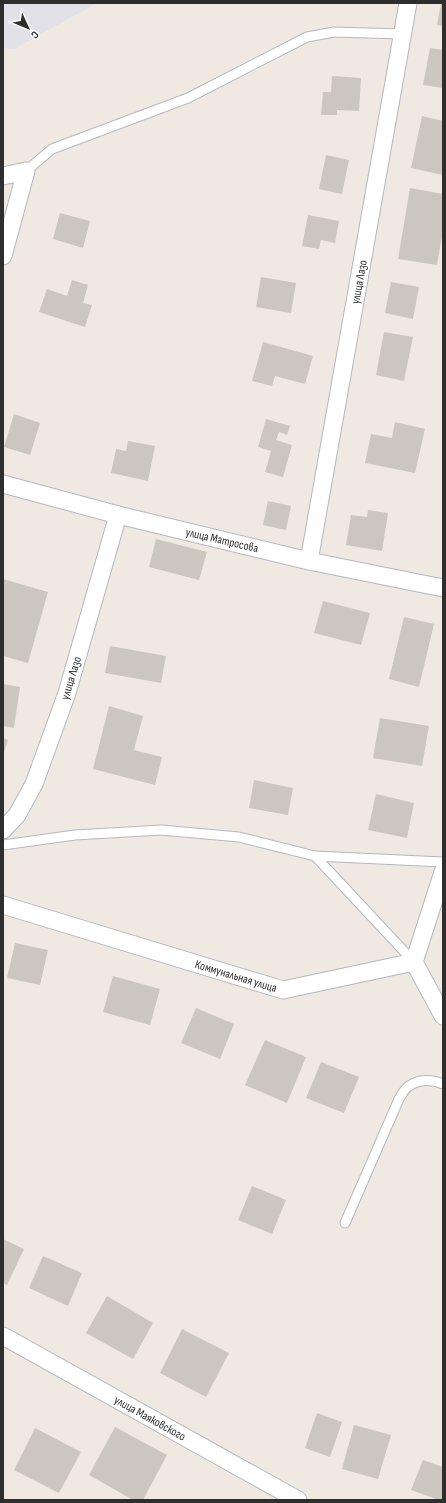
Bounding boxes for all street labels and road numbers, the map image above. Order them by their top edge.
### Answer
street label: улица Лазо [348,259,371,305]
street label: улица Матросова [184,525,260,556]
street label: улица Лазо [58,655,85,702]
street label: Коммунальная улица [193,957,279,996]
street label: улица Маяковского [111,1393,188,1444]

